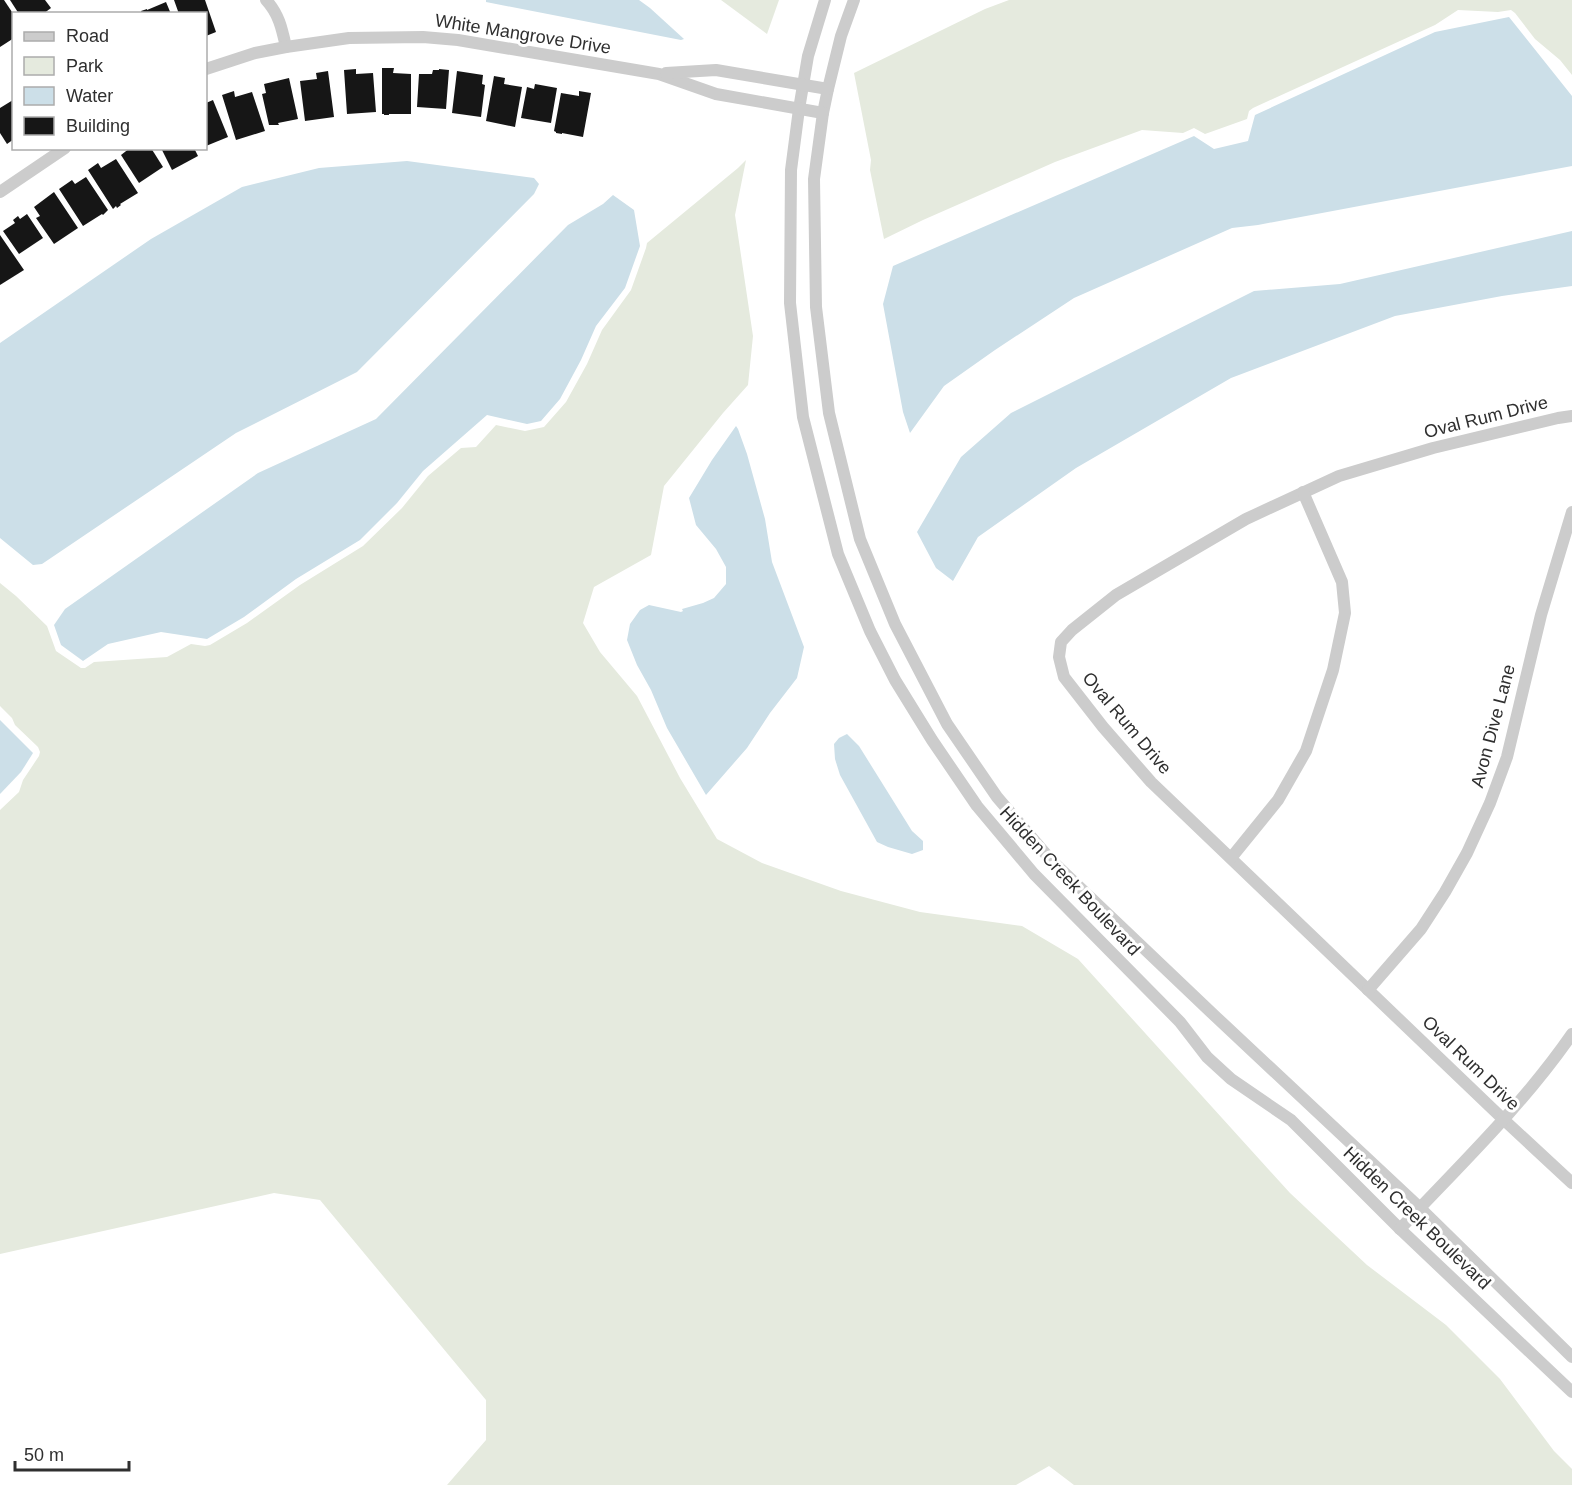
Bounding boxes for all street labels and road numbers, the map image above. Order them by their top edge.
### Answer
street label: White Mangrove Drive [434,10,612,58]
street label: Oval Rum Drive [1422,392,1550,442]
street label: Avon Dive Lane [1467,662,1519,790]
street label: Oval Rum Drive [1079,668,1175,778]
street label: Hidden Creek Boulevard [996,802,1144,960]
street label: Oval Rum Drive [1418,1012,1524,1114]
street label: Hidden Creek Boulevard [1340,1143,1494,1293]

